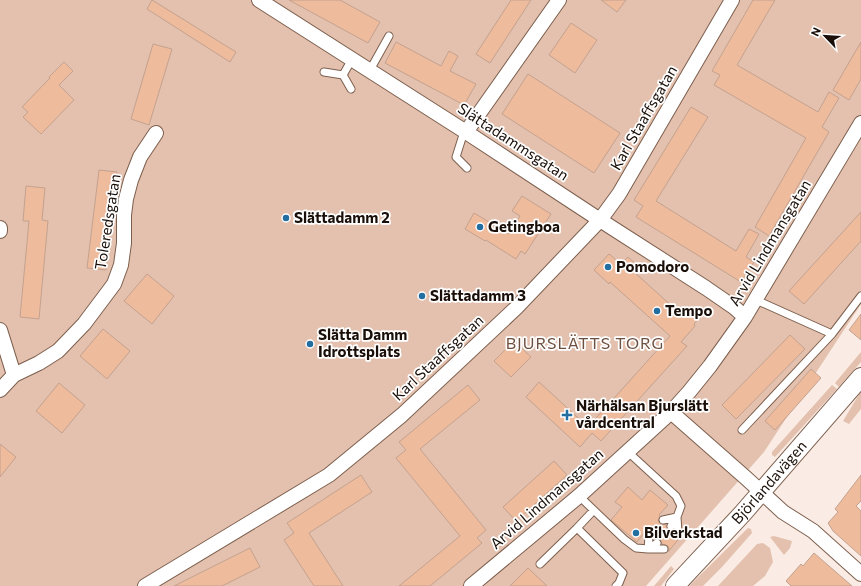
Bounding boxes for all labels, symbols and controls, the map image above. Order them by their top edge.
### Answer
north arrow [805,16,845,56]
text: N [808,25,823,38]
street label: Karl Staaffsgatan [606,62,680,173]
street label: Slättadammsgatan [455,99,572,184]
street label: Toleredsgatan [91,173,123,271]
street label: Arvid Lindmansgatan [724,176,814,309]
place label: Slättadamm 2 [294,208,390,226]
marker: Slättadamm 2 [281,213,291,223]
place label: Getingboa [488,217,560,235]
marker: Getingboa [475,222,485,232]
place label: Pomodoro [616,257,689,275]
marker: Pomodoro [603,262,613,272]
place label: Slättadamm 3 [430,286,526,304]
marker: Slättadamm 3 [417,291,427,301]
place label: Tempo [665,301,712,319]
marker: Tempo [652,306,662,316]
street label: Karl Staaffsgatan [388,311,486,404]
place label: Slätta Damm Idrottsplats [318,325,407,360]
district label: BJURSLÄTTS TORG [506,333,664,352]
marker: Slätta Damm Idrottsplats [305,339,315,349]
place label: Närhälsan Bjurslätt vårdcentral [576,396,709,431]
marker: Närhälsan Bjurslätt vårdcentral [561,409,573,421]
street label: Björlandavägen [727,436,810,527]
street label: Arvid Lindmansgatan [486,444,607,552]
place label: Bilverkstad [644,523,723,541]
marker: Bilverkstad [631,528,641,538]

